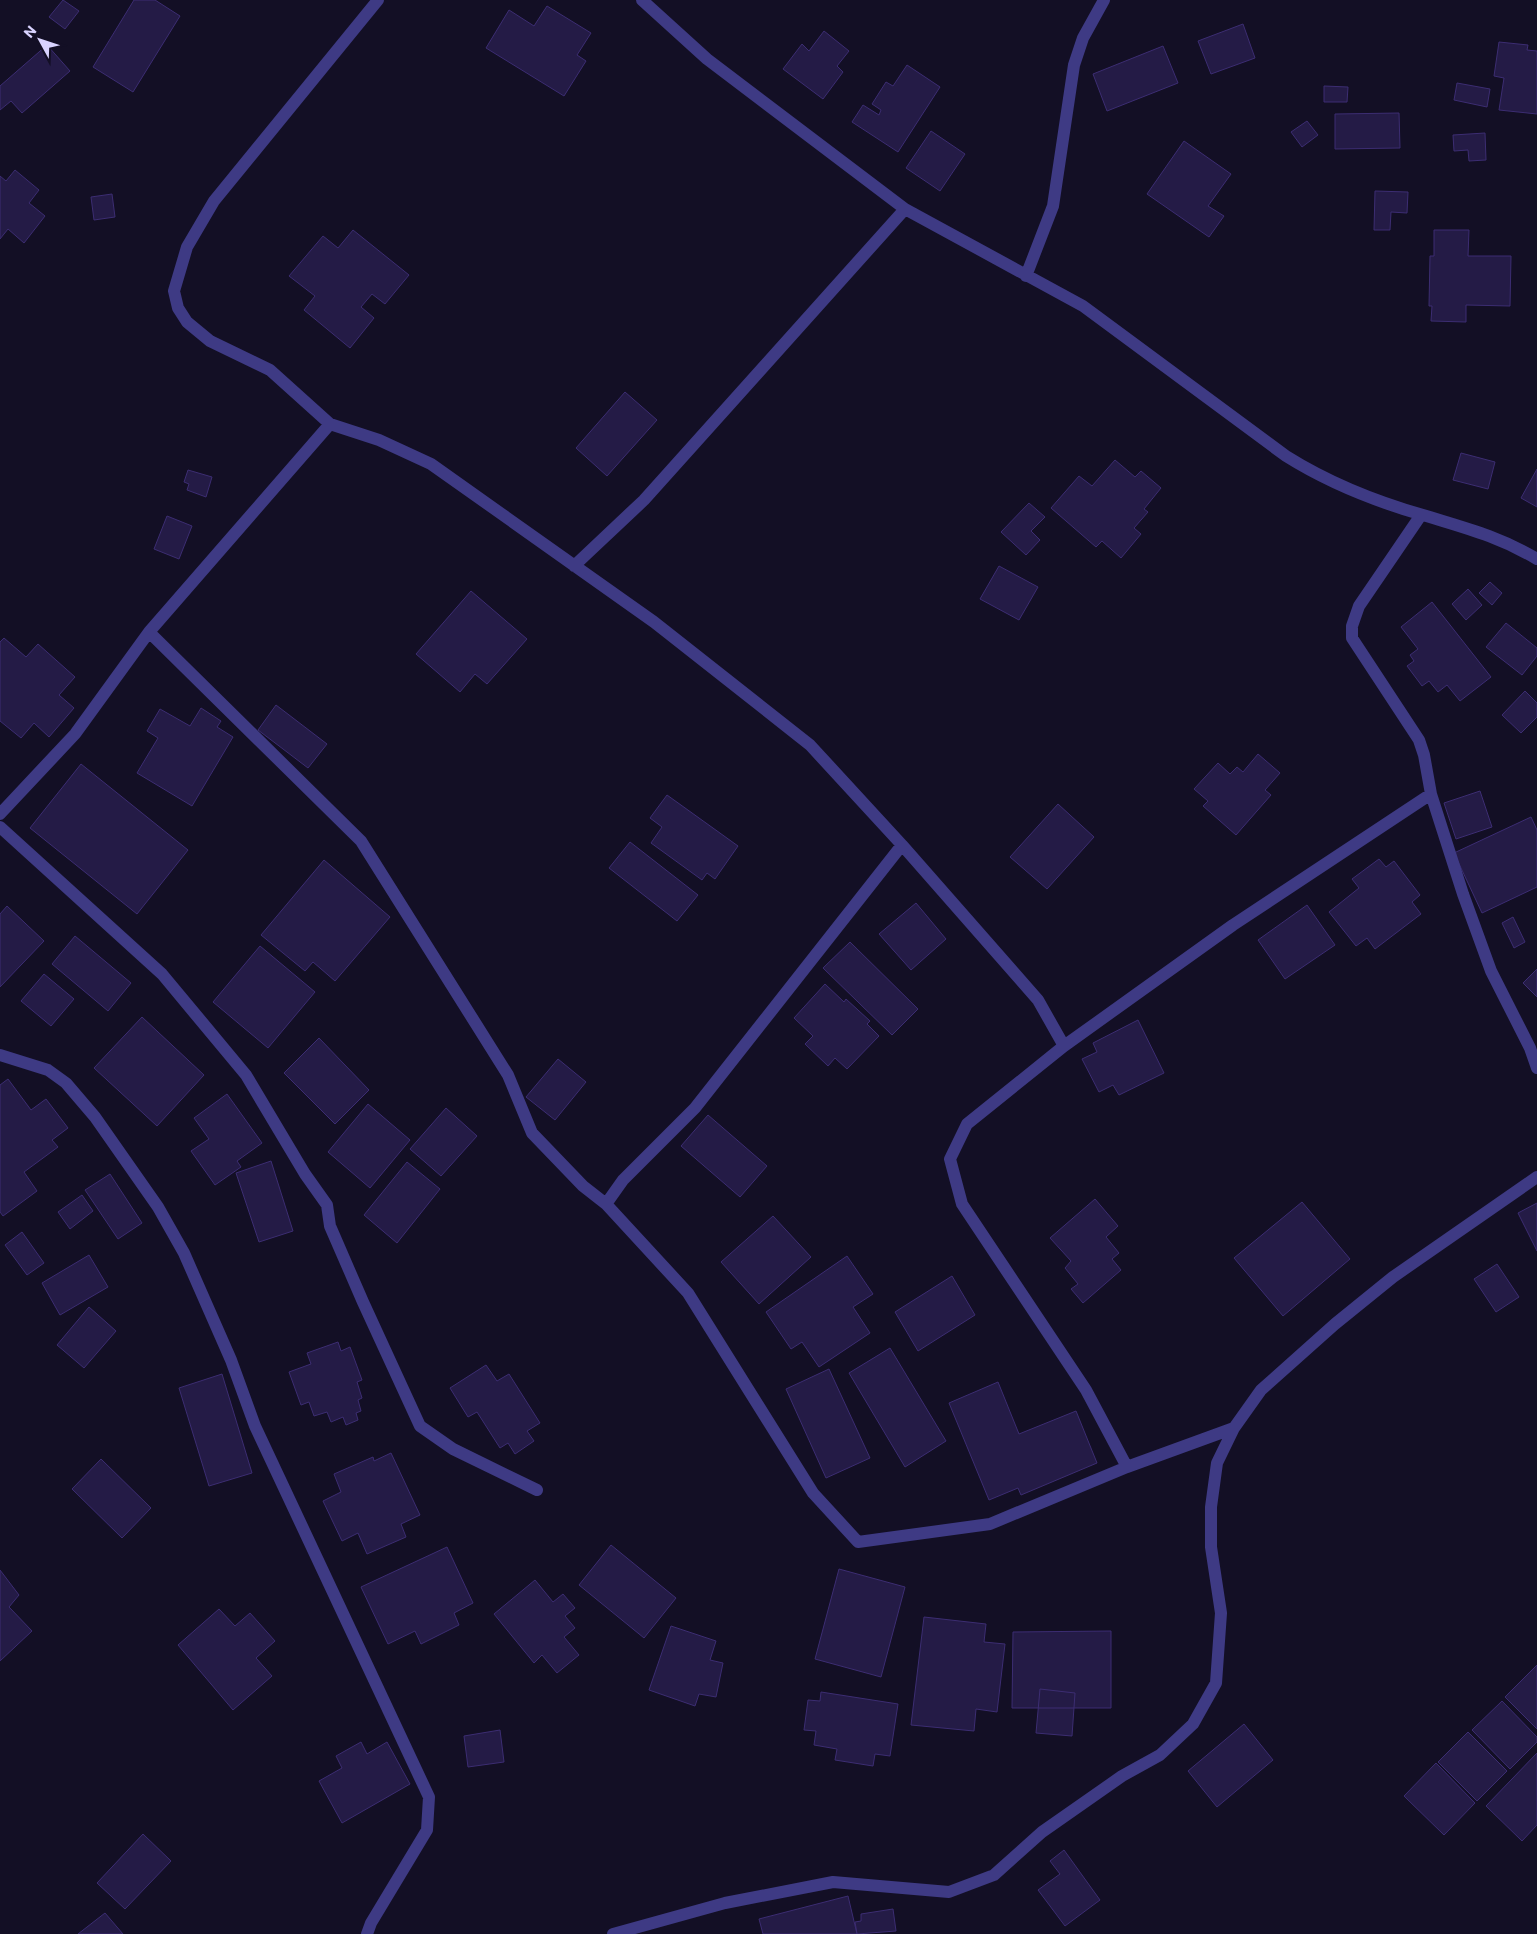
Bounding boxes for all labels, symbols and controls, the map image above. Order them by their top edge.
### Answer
north arrow [15,15,65,65]
text: N [20,22,40,41]

